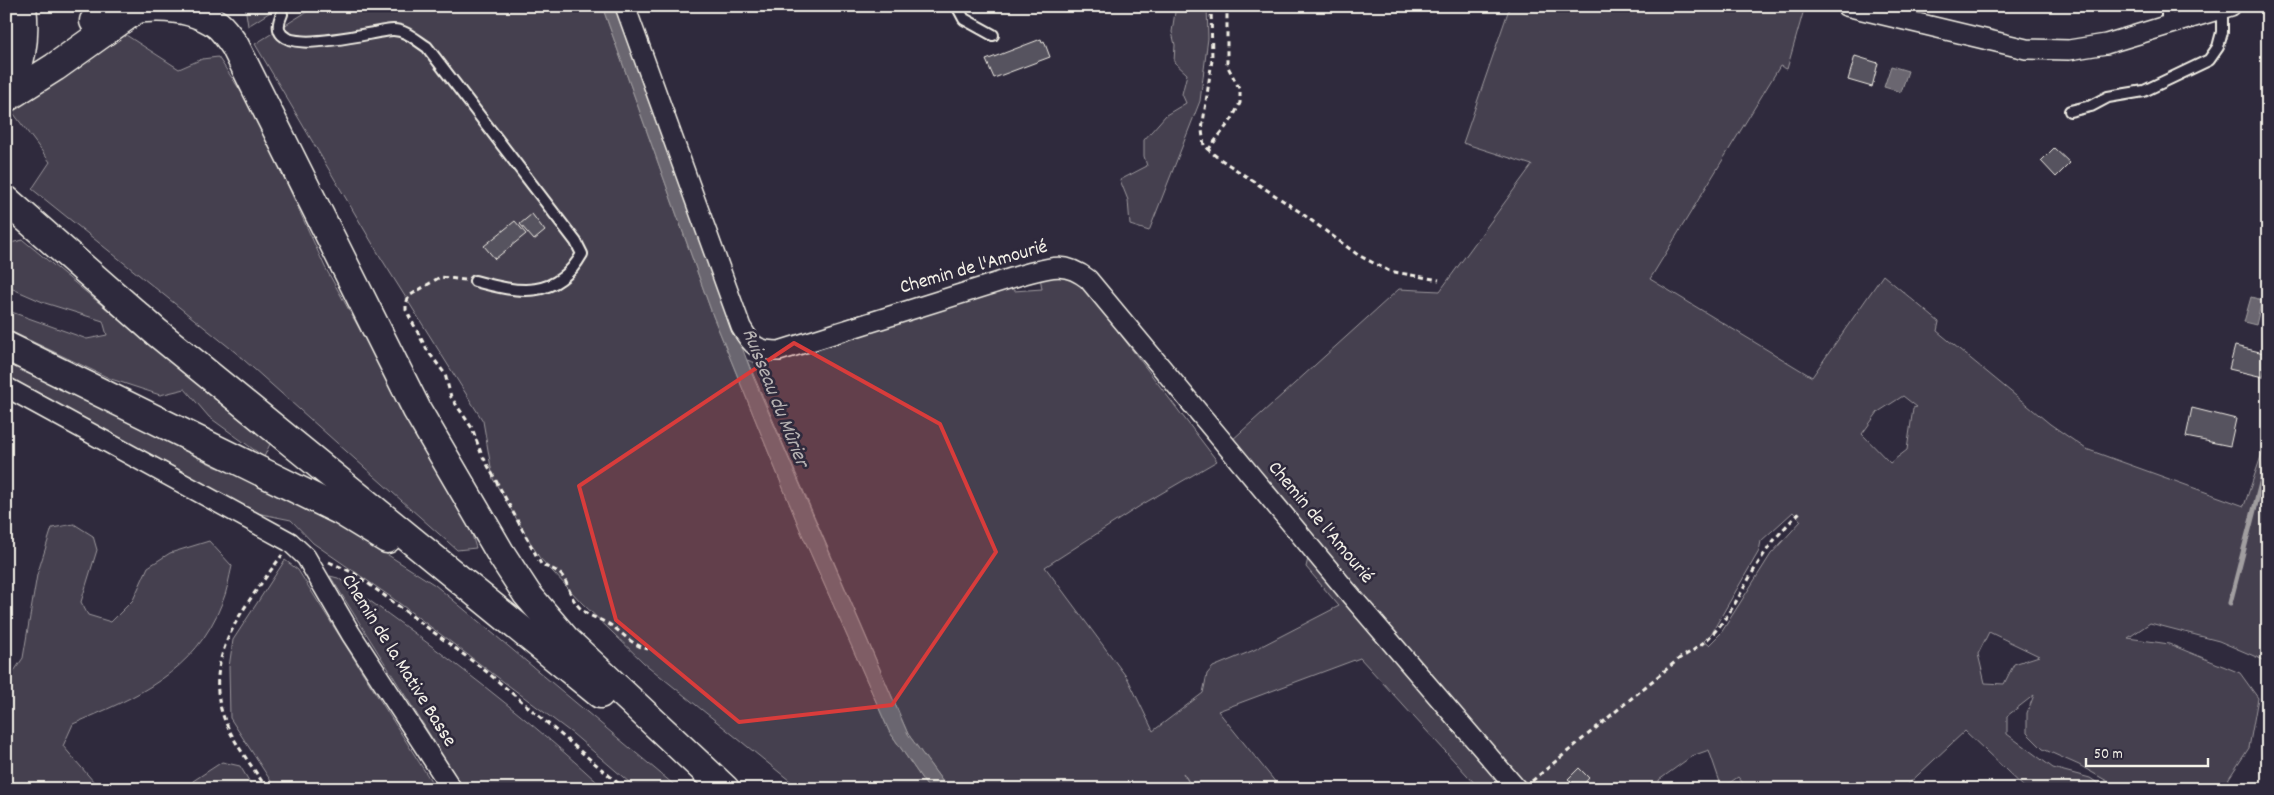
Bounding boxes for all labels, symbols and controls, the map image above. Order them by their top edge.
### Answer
street label: Chemin de l'Amourié [897,234,1051,302]
water label: Ruisseau du Mûrier [732,324,816,474]
street label: Chemin de l'Amourié [1260,456,1380,590]
street label: Chemin de la Mative Basse [333,569,463,753]
scale bar [2086,735,2209,767]
text: 50 m [2094,744,2123,766]

